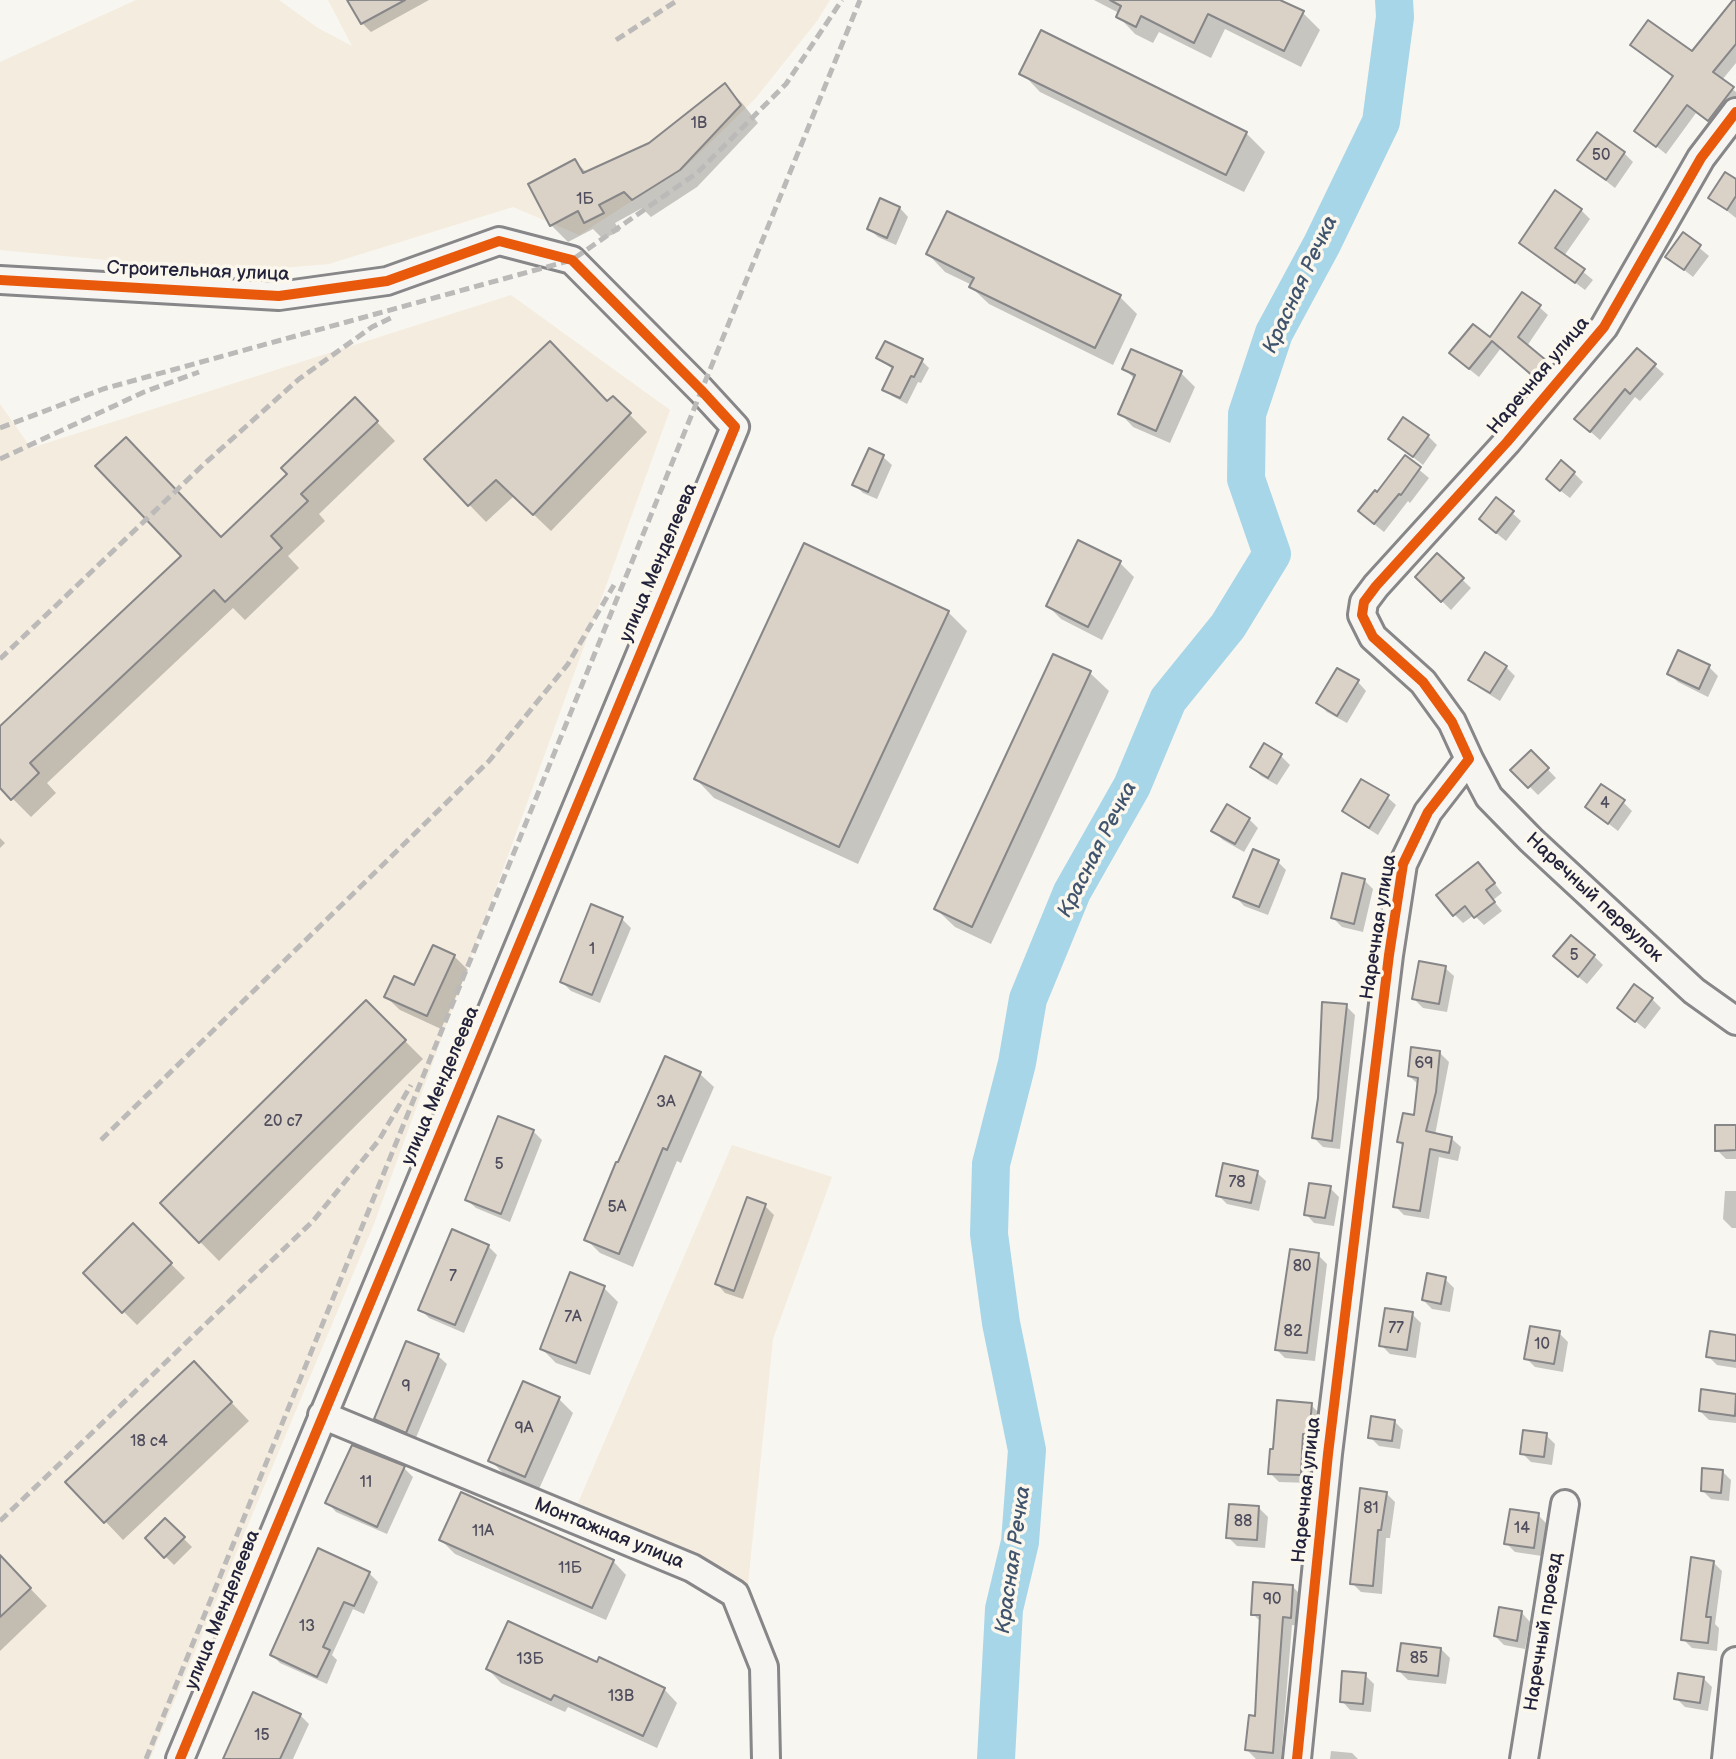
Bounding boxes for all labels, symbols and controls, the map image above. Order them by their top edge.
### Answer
house number: 1В [691,114,707,134]
house number: 50 [1592,146,1610,166]
house number: 1Б [576,190,594,210]
water label: Красная Речка [1258,212,1344,358]
street label: Строительная улица [106,257,290,287]
street label: Наречная улица [1483,312,1595,440]
street label: улица Менделеева [615,480,703,646]
water label: Красная Речка [1053,778,1143,922]
house number: 4 [1600,794,1610,814]
street label: Наречный переулок [1521,829,1667,967]
street label: Наречная улица [1356,853,1402,1001]
house number: 1 [589,940,595,960]
house number: 5 [1569,946,1579,966]
street label: улица Менделеева [397,1003,485,1169]
house number: 69 [1414,1054,1434,1074]
house number: 3А [656,1093,676,1113]
house number: 20 с7 [264,1112,302,1132]
house number: 5 [494,1155,504,1175]
house number: 78 [1228,1173,1246,1193]
house number: 5А [608,1198,626,1218]
house number: 80 [1293,1257,1311,1277]
house number: 7 [449,1267,457,1287]
house number: 7А [564,1308,582,1328]
house number: 77 [1388,1319,1404,1339]
house number: 82 [1284,1322,1302,1342]
house number: 10 [1534,1335,1550,1355]
house number: 9 [401,1377,411,1397]
street label: Наречная улица [1288,1416,1326,1564]
house number: 9А [515,1419,533,1439]
house number: 18 с4 [130,1432,168,1452]
house number: 11 [360,1473,372,1493]
water label: Красная Речка [991,1484,1037,1636]
street label: Монтажная улица [531,1494,687,1574]
house number: 81 [1363,1499,1379,1519]
house number: 88 [1234,1512,1252,1532]
house number: 14 [1514,1519,1530,1539]
house number: 11А [472,1522,494,1542]
street label: улица Менделеева [181,1527,265,1693]
street label: Наречный проезд [1520,1551,1568,1713]
house number: 11Б [558,1559,582,1579]
house number: 90 [1263,1590,1281,1610]
house number: 13 [299,1617,315,1637]
house number: 85 [1410,1649,1428,1669]
house number: 13Б [516,1650,544,1670]
house number: 13В [608,1687,634,1707]
house number: 15 [254,1726,270,1746]

